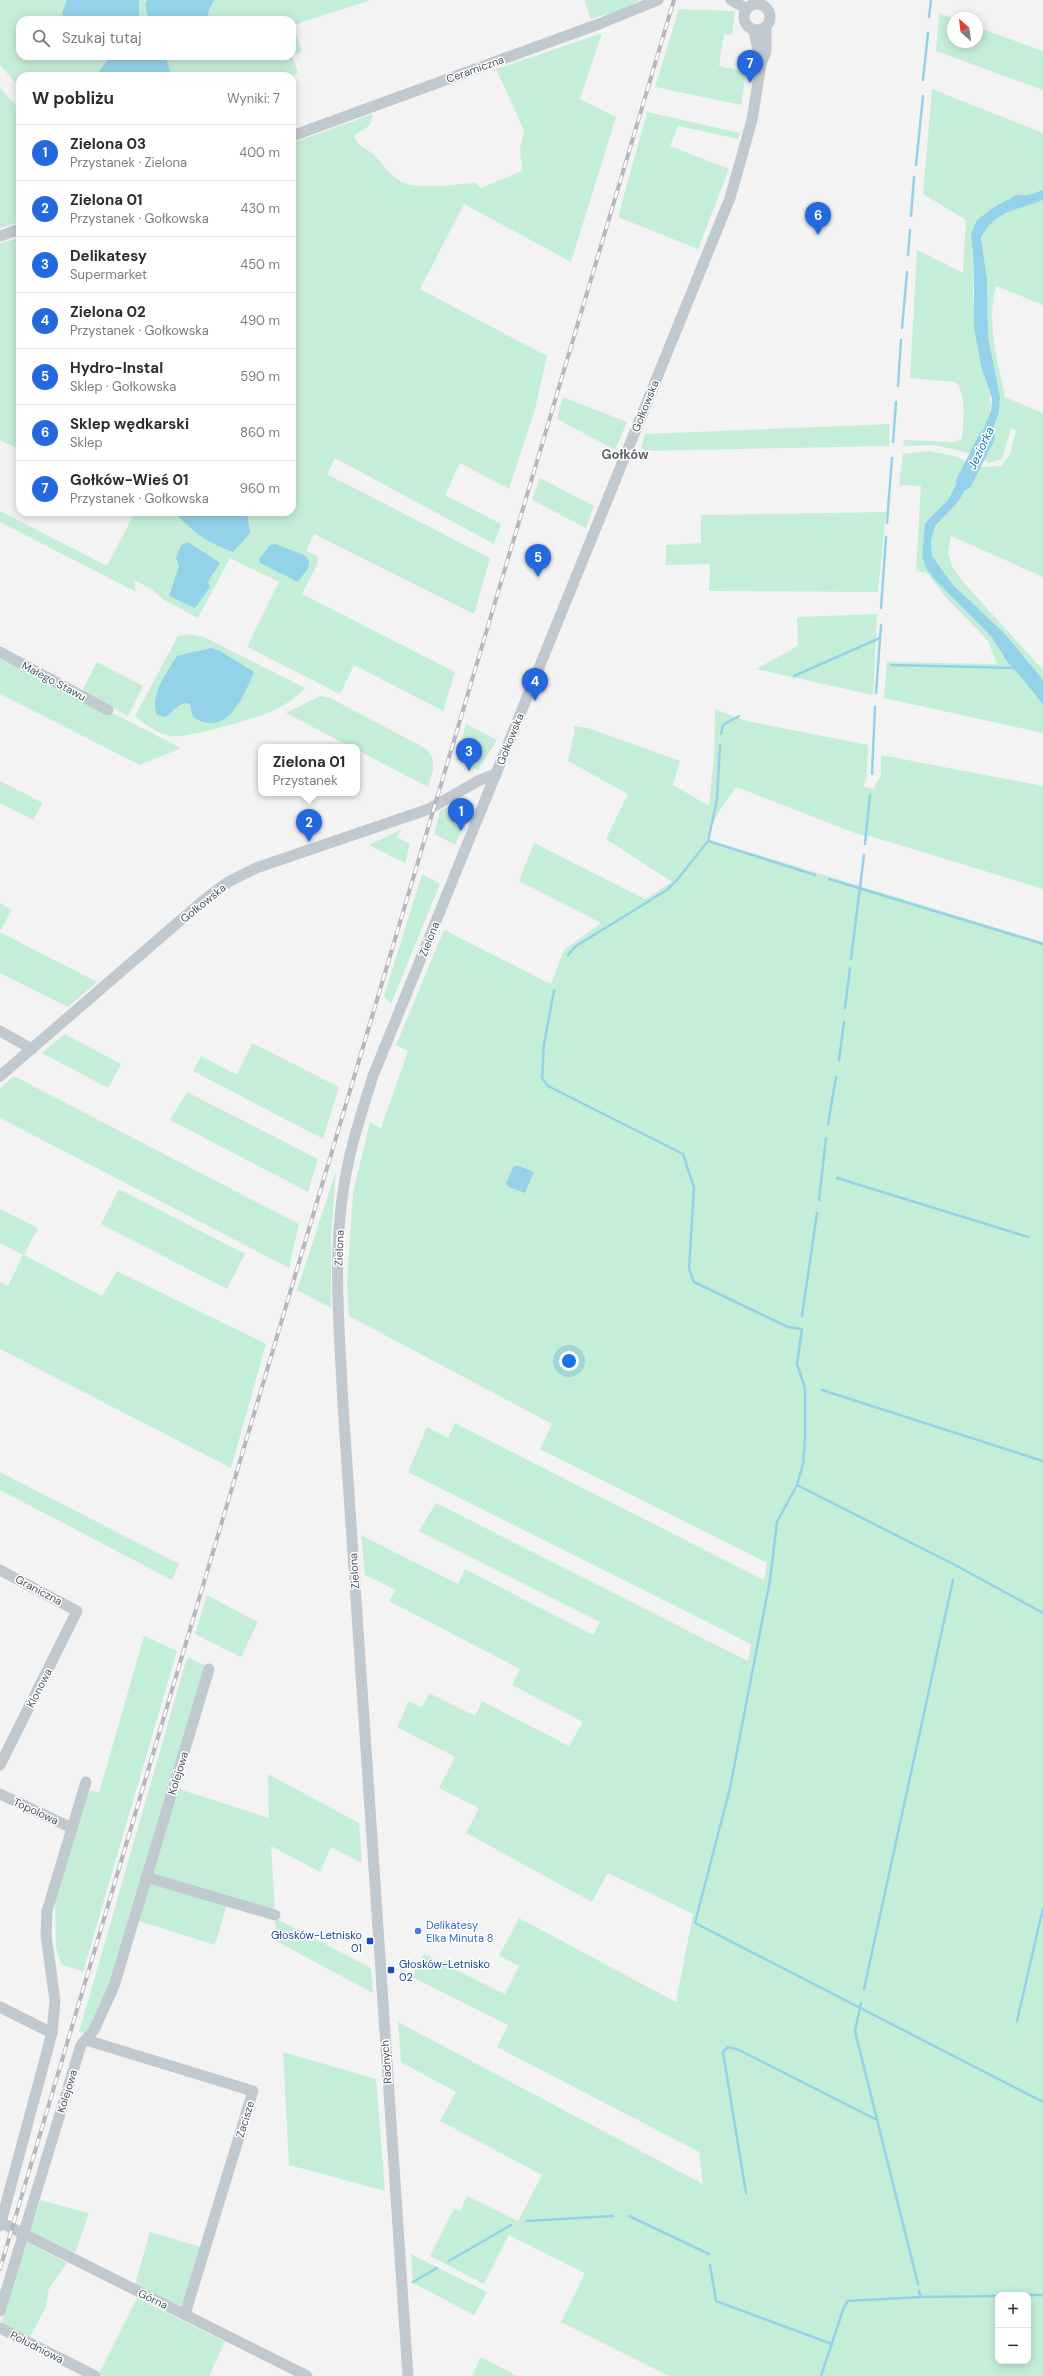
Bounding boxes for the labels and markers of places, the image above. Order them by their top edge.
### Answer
pin: 7 [737,50,763,83]
pin: 6 [805,202,831,235]
pin: 5 [525,544,551,577]
pin: 4 [522,668,548,701]
pin: 3 [456,738,482,771]
pin: 1 [448,798,474,831]
pin: 2 [296,809,322,842]
place label: Delikatesy Elka Minuta 8 [426,1918,494,1945]
marker: Delikatesy Elka Minuta 8 [413,1926,423,1936]
place label: Głosków-Letnisko 01 [271,1928,362,1955]
marker: Głosków-Letnisko 01 [365,1936,375,1946]
place label: Głosków-Letnisko 02 [399,1957,490,1984]
marker: Głosków-Letnisko 02 [386,1965,396,1975]

